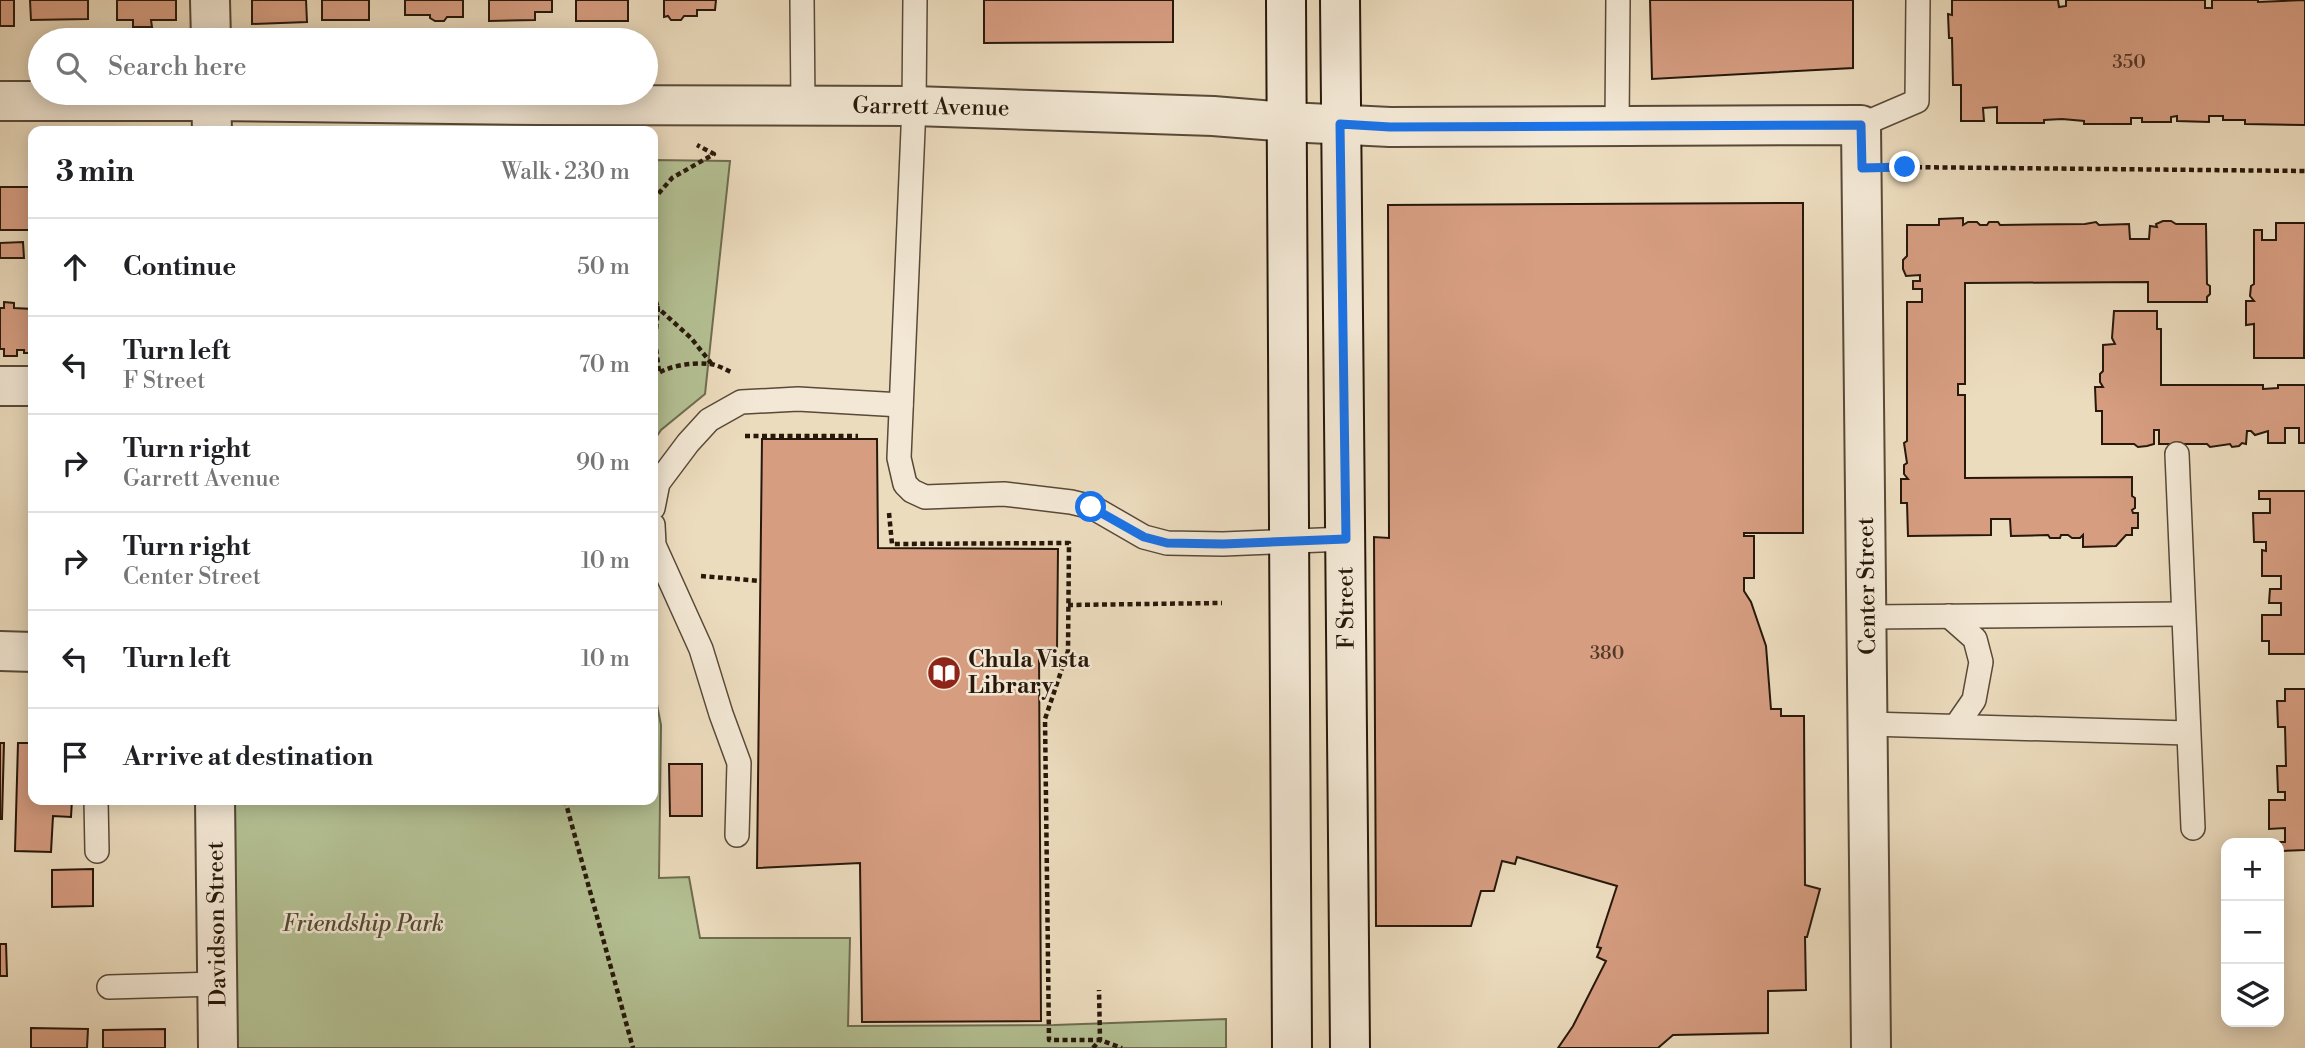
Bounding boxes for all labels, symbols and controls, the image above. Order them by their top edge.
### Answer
search box [28,28,658,105]
icon: search [52,48,90,86]
house number: 350 [2112,50,2146,74]
text: Search here [108,51,247,83]
street label: Garrett Avenue [852,92,1010,122]
route end [1889,151,1920,182]
text: 3 min [56,153,134,191]
text: Walk · 230 m [501,158,630,186]
icon: ahead [56,248,94,286]
text: Continue [123,251,236,283]
text: 50 m [577,253,630,281]
text: Turn left [123,335,231,367]
icon: left [56,346,94,384]
text: 70 m [579,351,630,379]
text: F Street [123,367,205,395]
text: Turn right [123,433,251,465]
icon: right [56,444,94,482]
text: 90 m [576,449,630,477]
text: Garrett Avenue [123,465,280,493]
route start [1075,491,1106,522]
street label: Center Street [1852,517,1882,655]
text: Turn right [123,531,251,563]
icon: right [56,542,94,580]
text: 10 m [581,547,630,575]
text: Center Street [123,563,261,591]
street label: F Street [1331,567,1361,649]
icon: left [56,640,94,678]
house number: 380 [1590,641,1624,665]
text: Turn left [123,643,231,675]
text: 10 m [581,645,630,673]
place label: Chula Vista Library [968,646,1090,700]
library icon: Chula Vista Library [925,654,963,692]
icon: arrive [56,738,94,776]
text: Arrive at destination [123,741,373,773]
map controls [2221,838,2284,1027]
button: + [2221,838,2284,901]
street label: Davidson Street [202,841,232,1007]
button: − [2221,901,2284,964]
park label: Friendship Park [282,910,444,938]
button: layers [2221,964,2284,1027]

